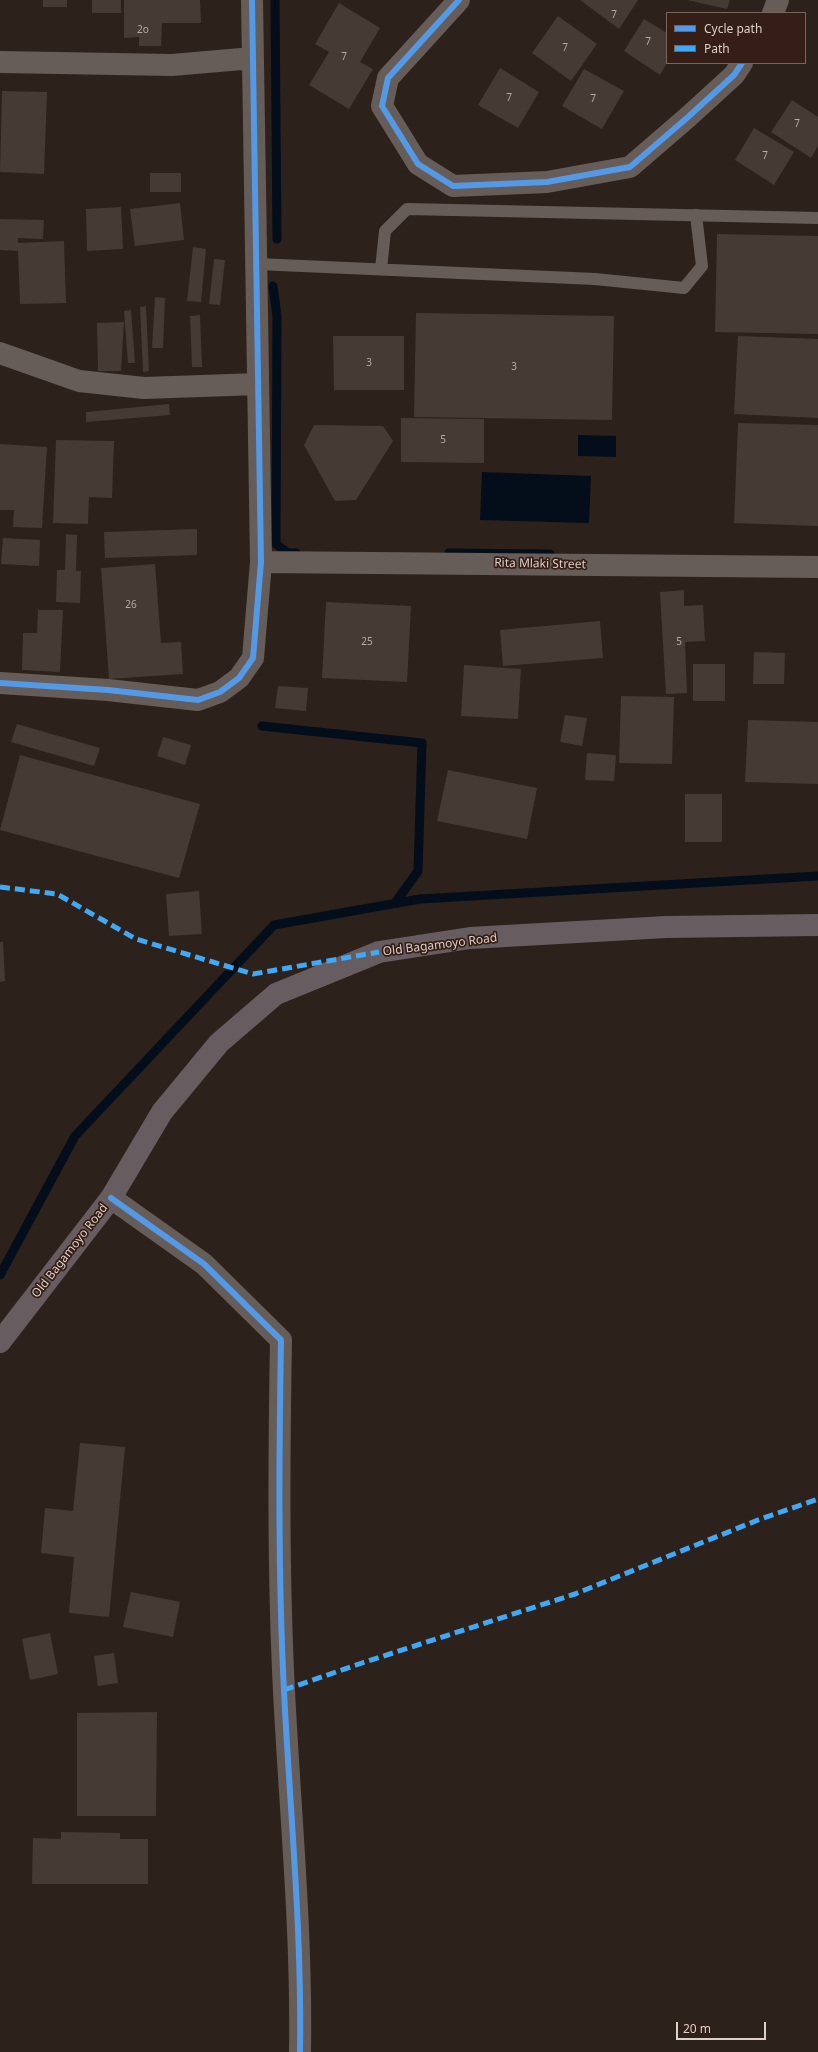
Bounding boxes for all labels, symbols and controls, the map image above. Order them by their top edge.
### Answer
house number: 7 [611,9,617,21]
legend [666,12,806,64]
text: Cycle path [704,20,762,37]
house number: 2o [137,24,149,36]
house number: 7 [645,36,651,48]
text: Path [704,40,730,57]
house number: 7 [562,42,568,54]
house number: 7 [341,51,347,63]
house number: 7 [506,92,512,104]
house number: 7 [590,93,596,105]
house number: 7 [794,118,800,130]
house number: 7 [762,150,768,162]
house number: 3 [366,357,372,369]
house number: 3 [511,361,517,373]
house number: 5 [440,434,446,446]
street label: Rita Mlaki Street [494,556,586,572]
house number: 26 [125,599,137,611]
house number: 25 [361,636,373,648]
house number: 5 [676,636,682,648]
street label: Old Bagamoyo Road [382,931,498,959]
street label: Old Bagamoyo Road [29,1201,111,1301]
scale bar [678,2014,768,2040]
text: 20 m [683,2020,711,2037]

